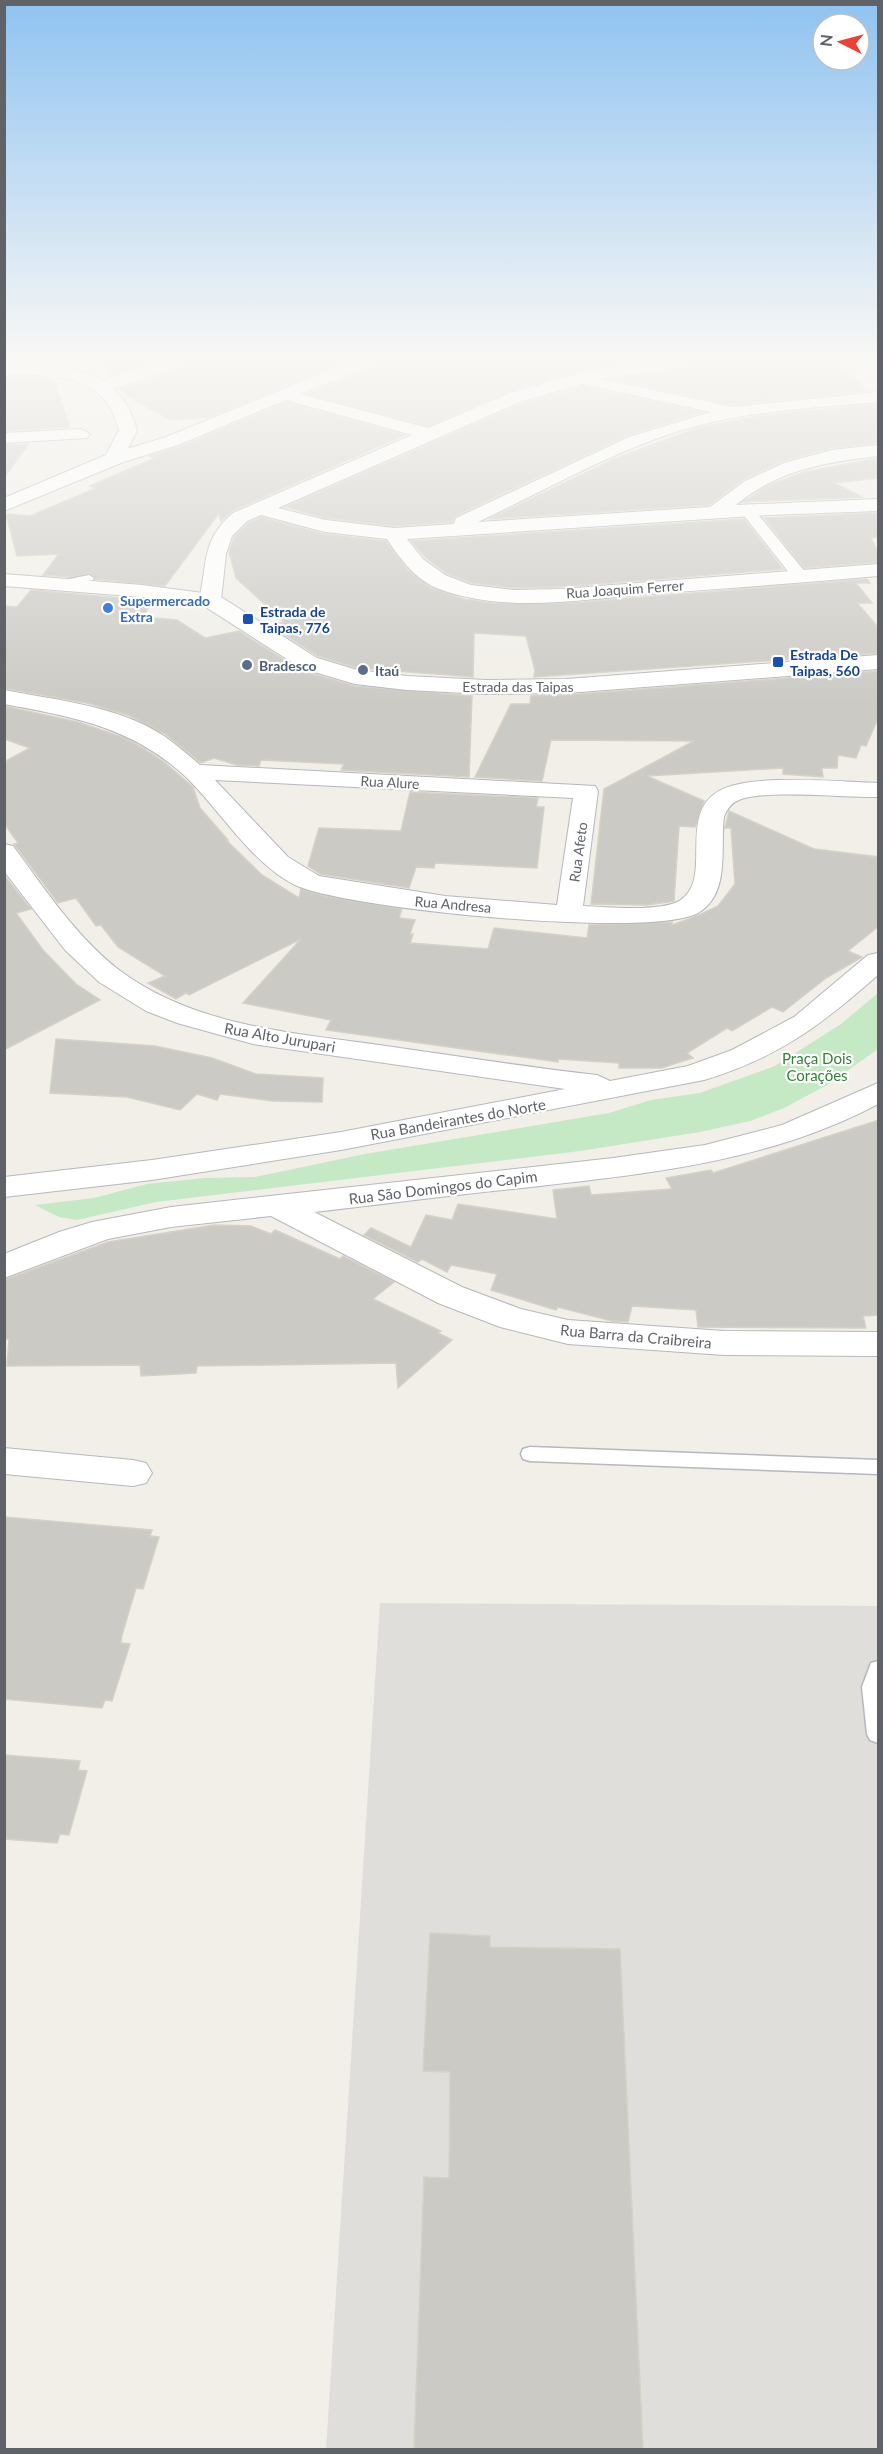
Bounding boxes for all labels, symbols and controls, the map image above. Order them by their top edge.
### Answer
north arrow [811,12,871,72]
text: N [815,33,836,48]
street label: Rua Joaquim Ferrer [565,576,685,602]
place label: Supermercado Extra [120,592,210,625]
marker: Supermercado Extra [101,601,115,615]
place label: Estrada de Taipas, 776 [260,603,330,636]
marker: Estrada de Taipas, 776 [241,612,255,626]
place label: Estrada De Taipas, 560 [790,646,860,679]
marker: Estrada De Taipas, 560 [771,655,785,669]
place label: Bradesco [259,657,317,674]
marker: Bradesco [240,658,254,672]
place label: Itaú [375,662,399,679]
marker: Itaú [356,663,370,677]
street label: Estrada das Taipas [462,678,574,695]
street label: Rua Alure [360,772,420,792]
street label: Rua Afeto [565,821,591,883]
street label: Rua Andresa [414,892,492,916]
street label: Rua Alto Jurupari [223,1018,337,1056]
park label: Praça Dois Corações [782,1049,852,1084]
street label: Rua Bandeirantes do Norte [369,1095,547,1143]
street label: Rua São Domingos do Capim [348,1167,538,1207]
street label: Rua Barra da Craibreira [560,1320,712,1352]

